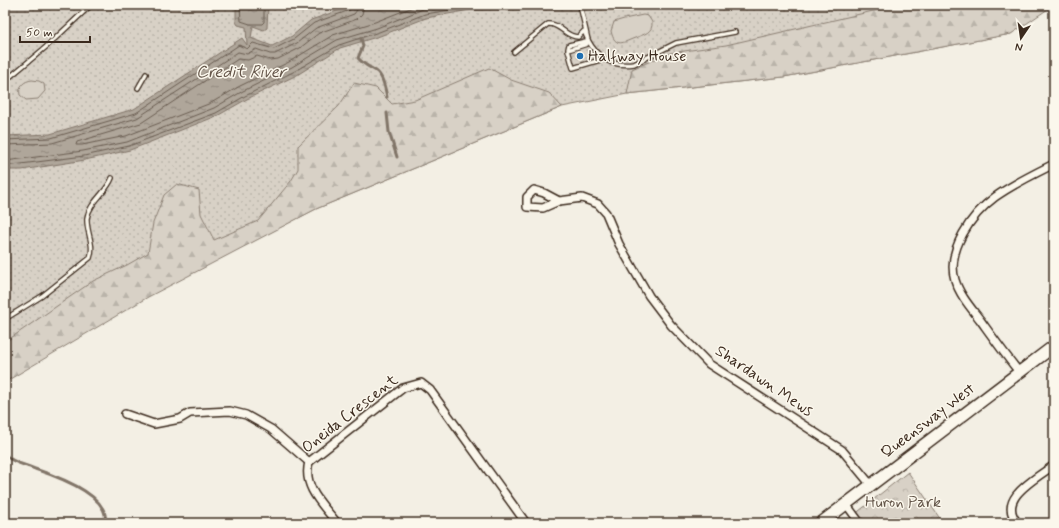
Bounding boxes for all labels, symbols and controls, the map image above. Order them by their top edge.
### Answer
scale bar [20,18,90,44]
north arrow [1001,18,1041,58]
text: 50 m [26,25,53,41]
text: N [1014,39,1024,54]
place label: Halfway House [588,46,687,67]
marker: Halfway House [575,51,585,61]
water label: Credit River [196,61,288,83]
street label: Shardawn Mews [711,341,817,421]
street label: Oneida Crescent [298,369,403,458]
street label: Queensway West [877,379,979,463]
park label: Huron Park [865,492,941,513]

